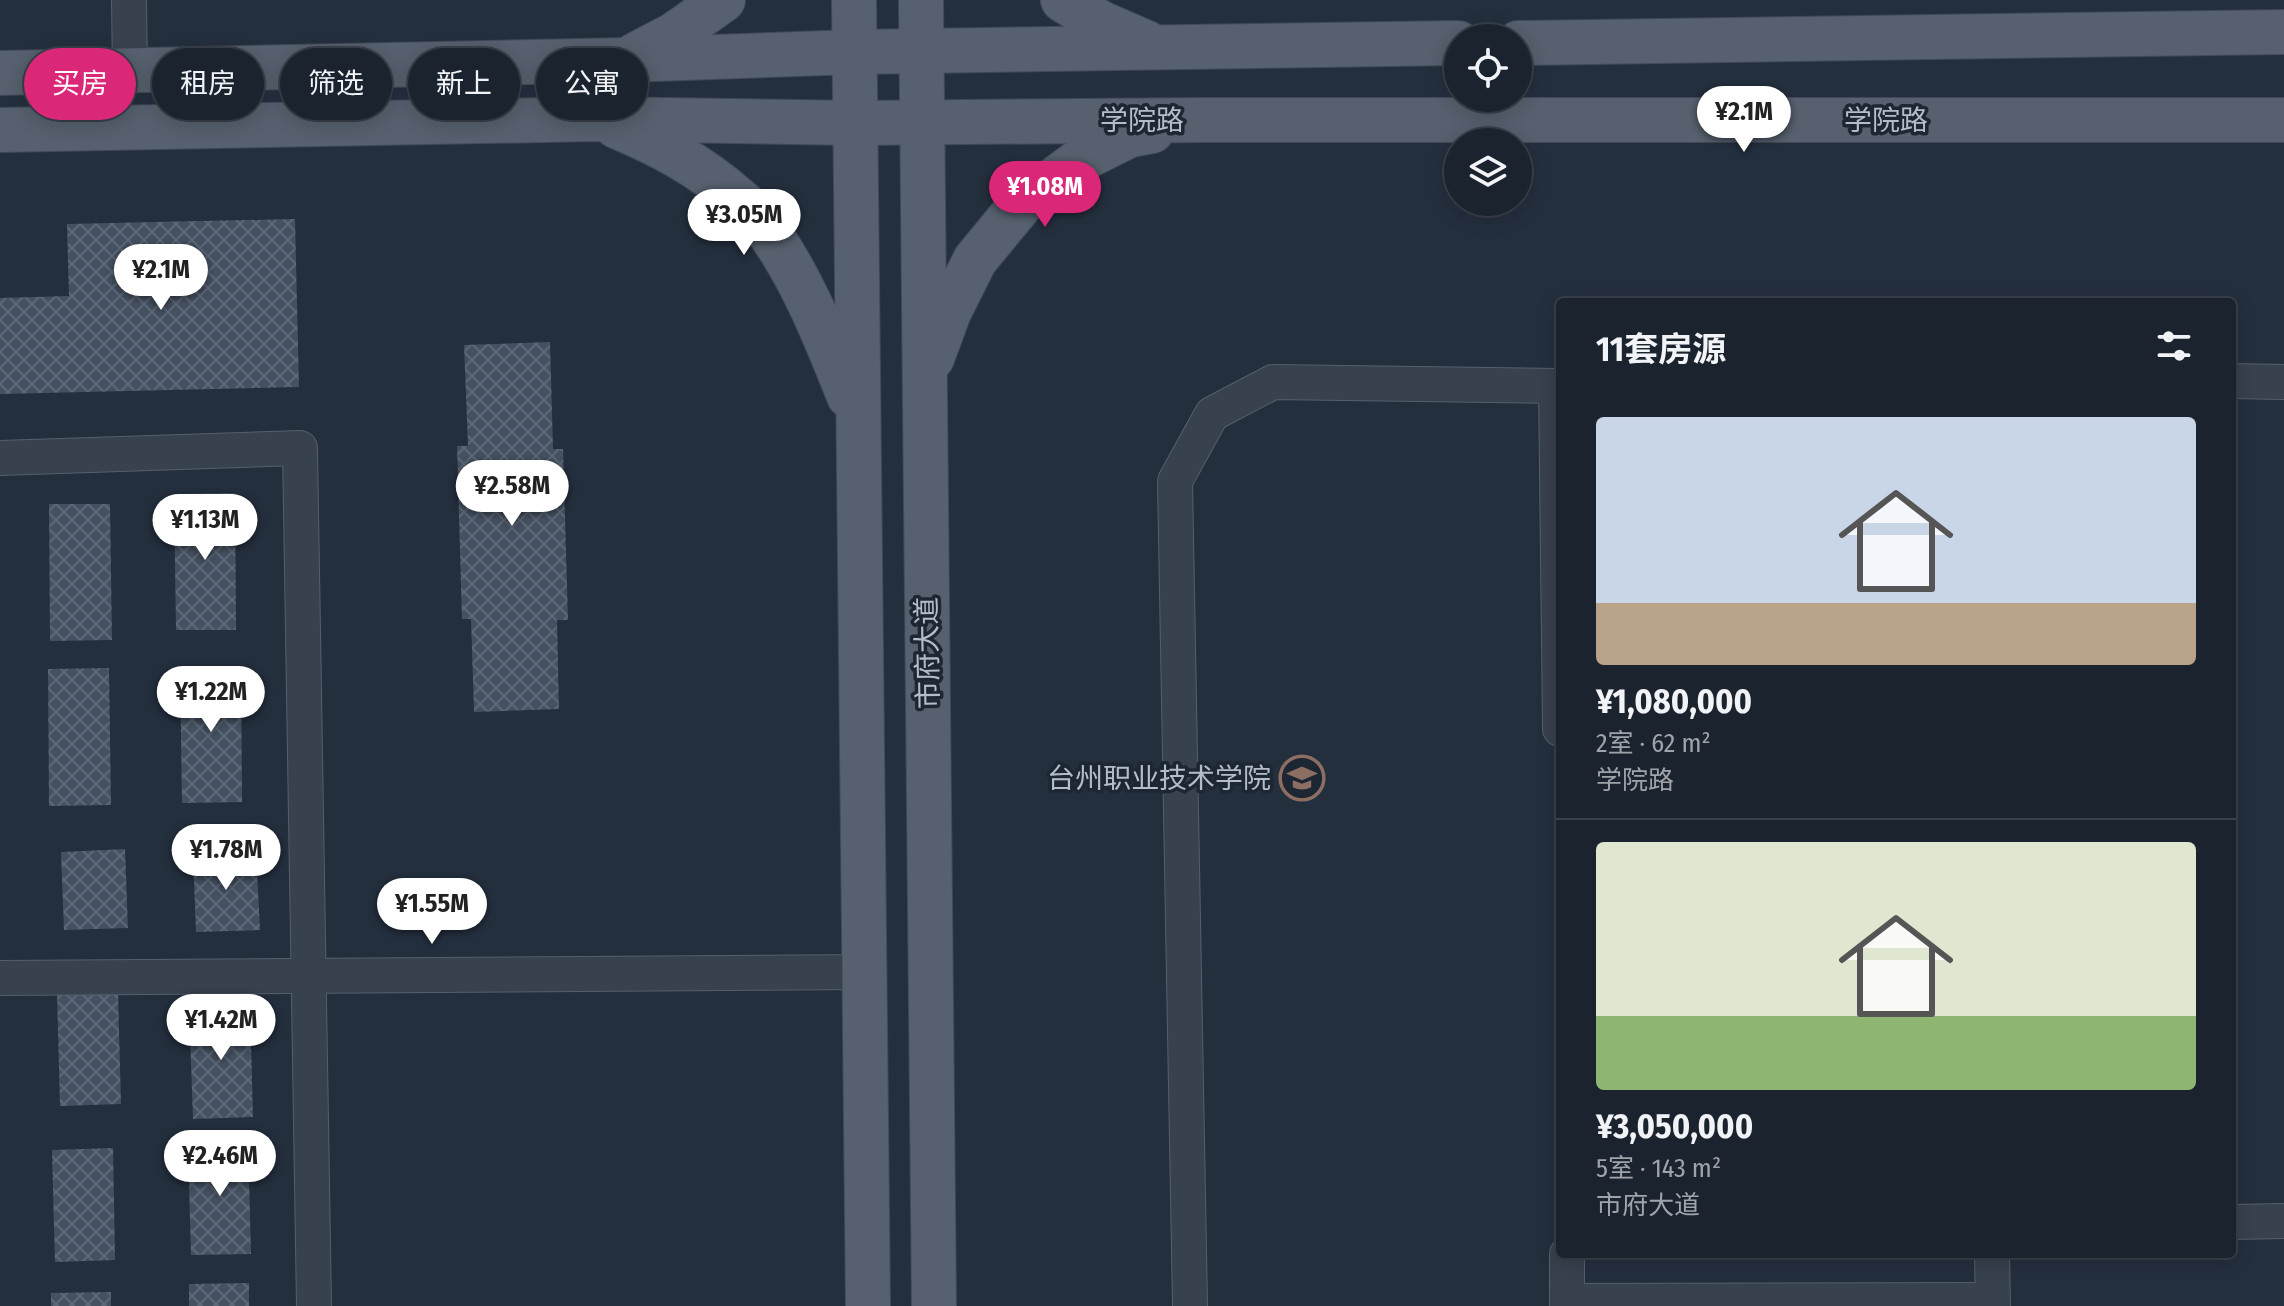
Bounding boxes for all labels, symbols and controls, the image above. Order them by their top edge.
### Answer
map controls [1444,24,1532,216]
button: locate [1444,24,1532,112]
chip: 买房 [24,48,136,120]
chip: 租房 [152,48,264,120]
chip: 筛选 [280,48,392,120]
chip: 新上 [408,48,520,120]
chip: 公寓 [536,48,648,120]
pin: ¥2.1M [1688,86,1800,154]
text: ¥2.1M [1715,96,1773,127]
street label: 学院路 [1100,104,1184,137]
street label: 学院路 [1844,104,1928,137]
button: layers [1444,128,1532,216]
pin: ¥1.08M [980,161,1110,229]
text: ¥1.08M [1007,171,1083,202]
pin: ¥3.05M [679,189,809,257]
text: ¥3.05M [706,199,782,230]
pin: ¥2.1M [105,244,217,312]
text: ¥2.1M [132,254,190,285]
icon: filters [2152,324,2196,368]
text: 11套房源 [1596,329,1726,370]
pin: ¥2.58M [447,460,577,528]
icon: home [1824,469,1968,613]
text: ¥2.58M [474,470,550,501]
pin: ¥1.13M [140,494,270,562]
text: ¥1.13M [170,504,240,535]
street label: 市府大道 [910,597,945,709]
pin: ¥1.22M [146,666,276,734]
text: ¥1.22M [175,676,247,707]
text: ¥1,080,000 [1596,681,1752,722]
text: 2室 · 62 m² [1596,728,1711,759]
school or university icon: 台州职业技术学院 [1278,754,1326,802]
place label: 台州职业技术学院 [1047,762,1271,795]
text: 学院路 [1596,765,1674,796]
pin: ¥1.78M [161,824,291,892]
text: ¥1.78M [190,834,262,865]
pin: ¥1.55M [367,878,497,946]
text: ¥1.55M [395,888,469,919]
icon: home [1824,894,1968,1038]
pin: ¥1.42M [156,994,286,1062]
text: ¥1.42M [185,1004,257,1035]
text: ¥3,050,000 [1596,1106,1753,1147]
pin: ¥2.46M [155,1130,285,1198]
text: ¥2.46M [182,1140,258,1171]
text: 5室 · 143 m² [1596,1153,1721,1184]
text: 市府大道 [1596,1190,1700,1221]

